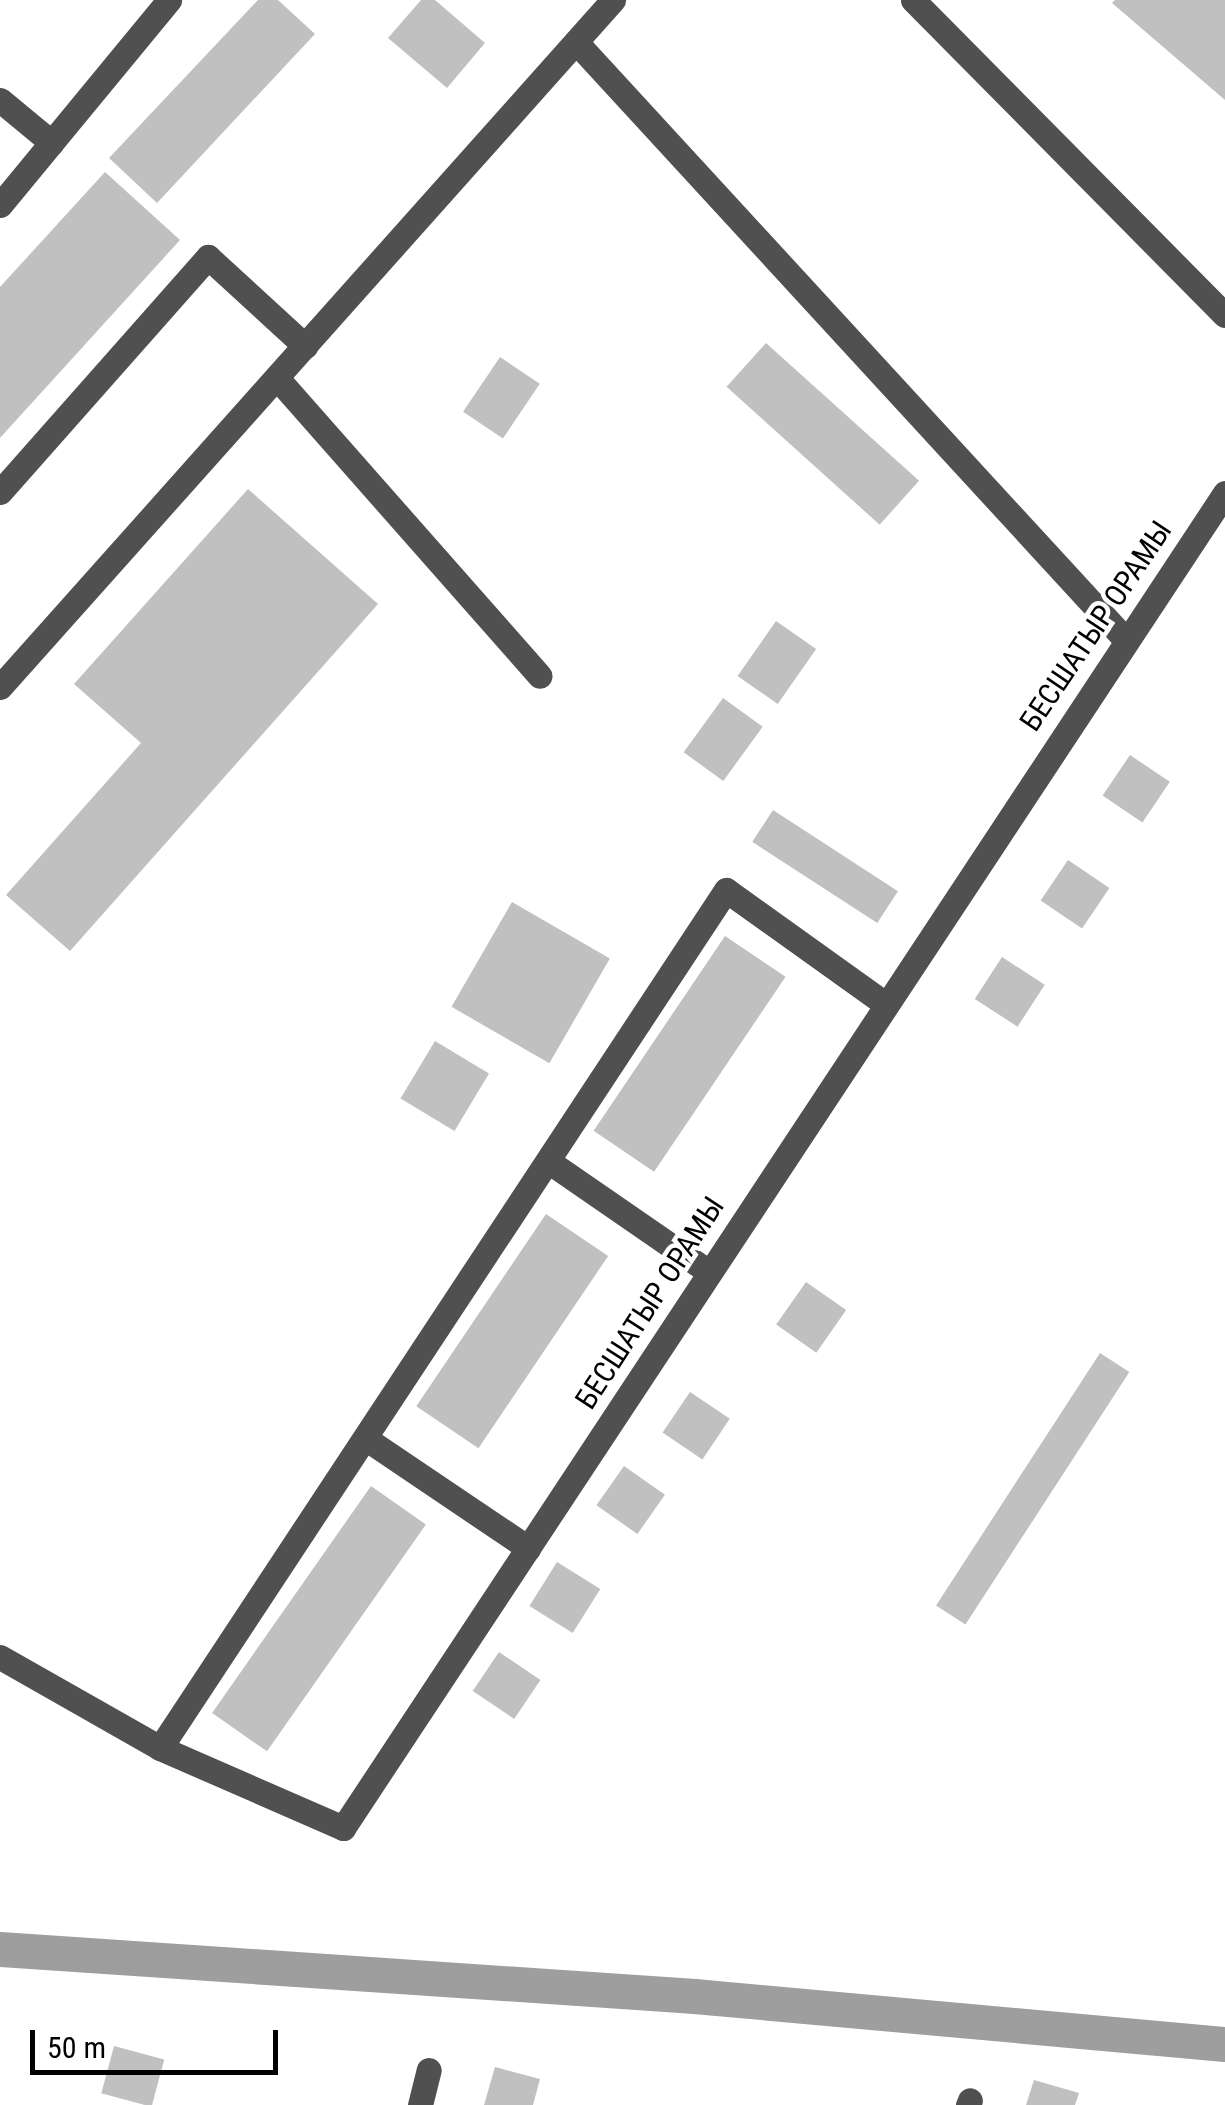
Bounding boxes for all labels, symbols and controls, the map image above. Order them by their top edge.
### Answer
street label: БЕСШАТЫР ОРАМЫ [1012,514,1180,738]
street label: БЕСШАТЫР ОРАМЫ [568,1190,732,1416]
scale bar [35,2010,282,2072]
text: 50 m [47,2030,106,2065]

